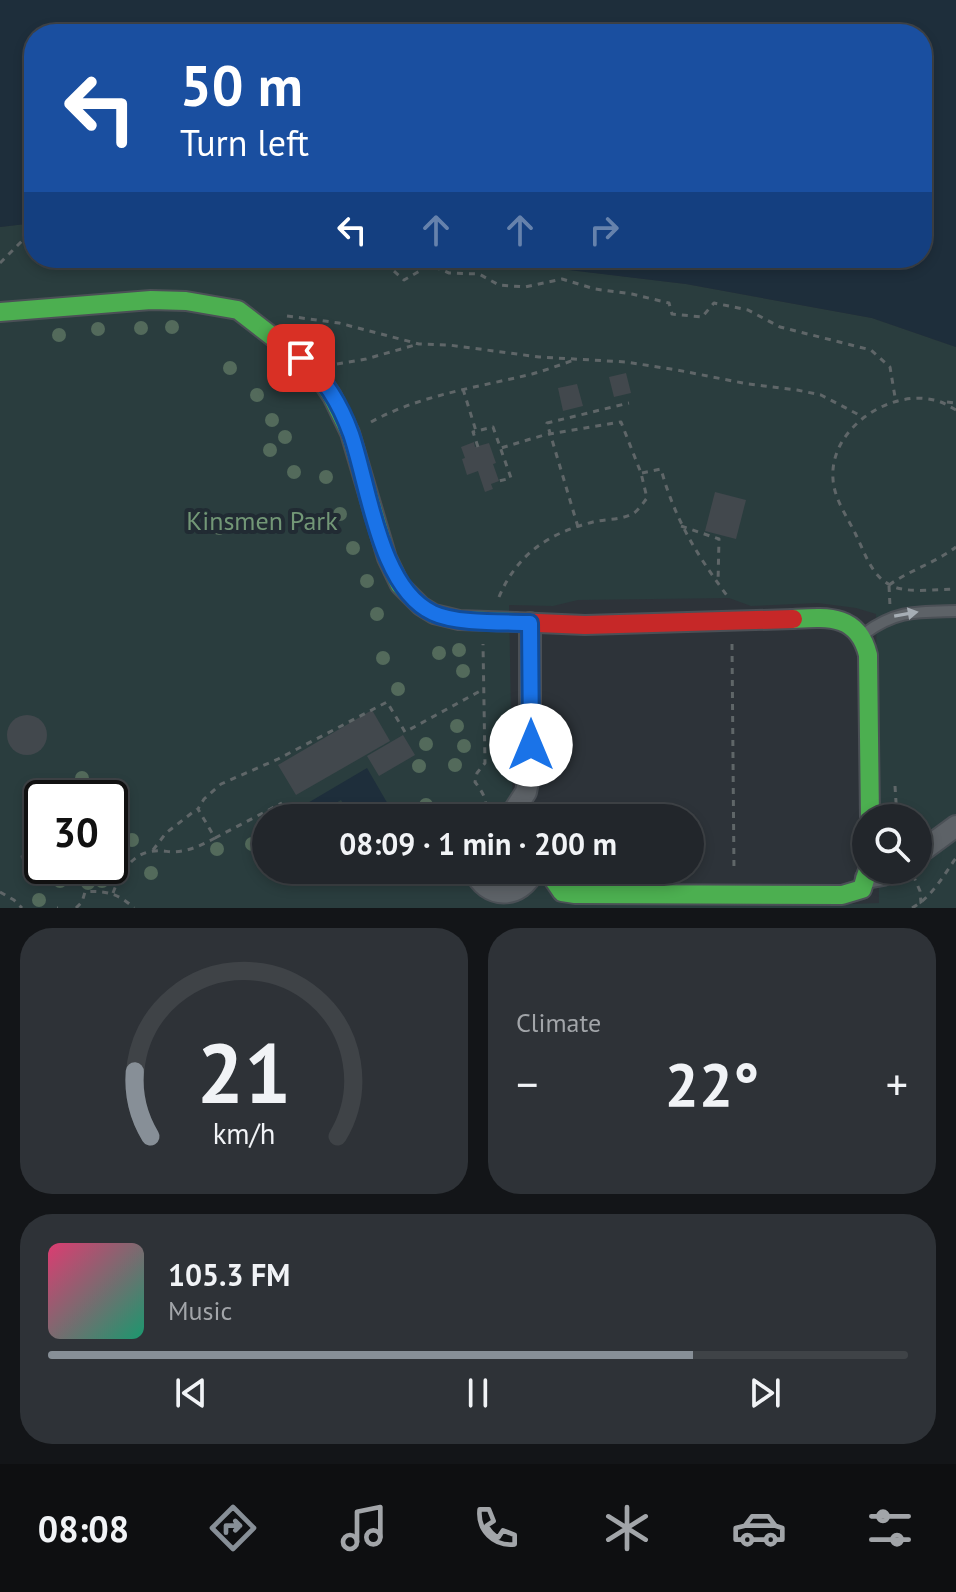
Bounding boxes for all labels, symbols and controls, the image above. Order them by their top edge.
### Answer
text: 50 m [180,49,303,121]
icon: left [48,56,152,160]
text: Turn left [180,119,309,166]
icon: left [330,208,374,252]
icon: ahead [414,208,458,252]
icon: ahead [498,208,542,252]
icon: right [582,208,626,252]
pin [267,324,335,392]
icon: arrive [279,336,323,380]
park label: Kinsmen Park [186,504,338,537]
one-way arrow [894,608,919,620]
position arrow [489,703,573,787]
speed limit sign: 30 [24,780,128,884]
map controls [852,804,932,884]
button: search [852,804,932,884]
text: 08:09 · 1 min · 200 m [339,824,617,863]
text: Climate [516,1006,601,1039]
text: 21 [197,1018,291,1126]
text: 22° [665,1045,759,1123]
text: − [516,1055,538,1112]
text: + [886,1055,908,1112]
text: km/h [213,1115,275,1152]
text: 105.3 FM [168,1255,290,1294]
text: Music [168,1294,232,1327]
icon: previous [169,1371,213,1415]
icon: pause [456,1371,500,1415]
icon: next [743,1371,787,1415]
icon: directions [205,1500,261,1556]
icon: music [336,1500,392,1556]
icon: phone [468,1500,524,1556]
icon: climate [599,1500,655,1556]
icon: car [731,1500,787,1556]
icon: filters [862,1500,918,1556]
text: 08:08 [38,1505,129,1552]

